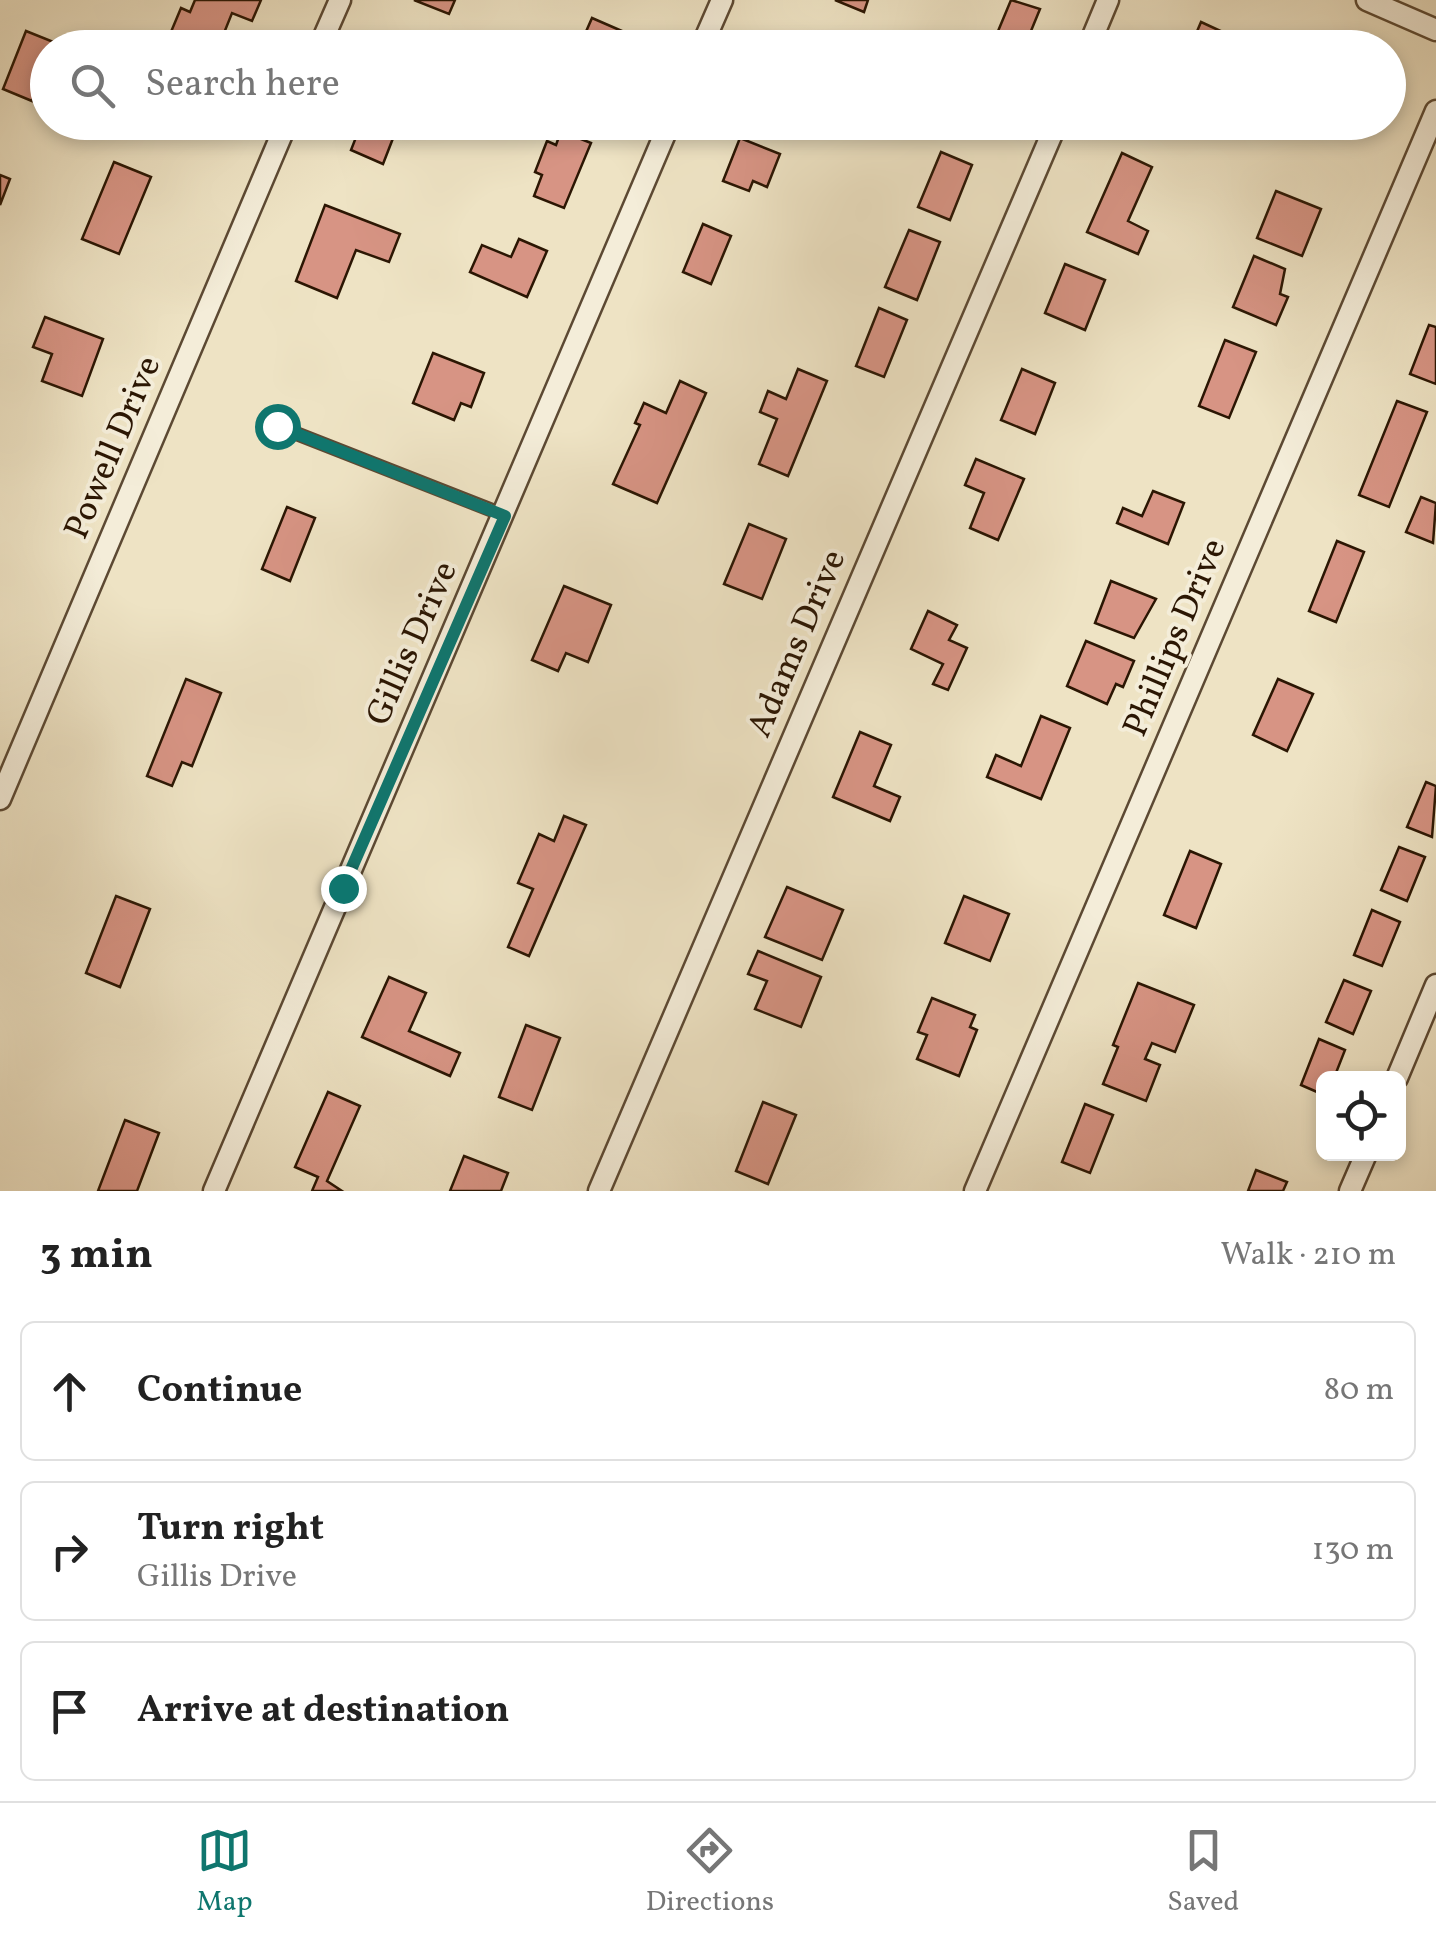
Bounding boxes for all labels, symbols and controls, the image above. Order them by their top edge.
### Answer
search box [30,30,1406,140]
icon: search [65,58,120,113]
text: Search here [145,59,340,112]
street label: Powell Drive [54,349,174,547]
route start [255,404,301,450]
street label: Phillips Drive [1113,532,1239,744]
street label: Adams Drive [737,543,859,745]
street label: Gillis Drive [355,554,471,734]
route end [321,866,367,912]
map controls [1316,1071,1406,1161]
button: locate [1316,1071,1406,1161]
text: 3 min [40,1227,153,1286]
text: Walk · 210 m [1221,1234,1396,1278]
icon: ahead [42,1364,97,1419]
text: Continue [137,1365,302,1418]
text: 80 m [1324,1369,1394,1413]
text: Turn right [137,1503,324,1556]
icon: right [42,1524,97,1579]
text: 130 m [1312,1529,1394,1573]
text: Gillis Drive [137,1556,297,1600]
icon: arrive [42,1684,97,1739]
text: Arrive at destination [137,1685,510,1738]
tab: Map [197,1823,253,1922]
tab: Directions [646,1823,774,1922]
tab: Saved [1167,1823,1239,1922]

